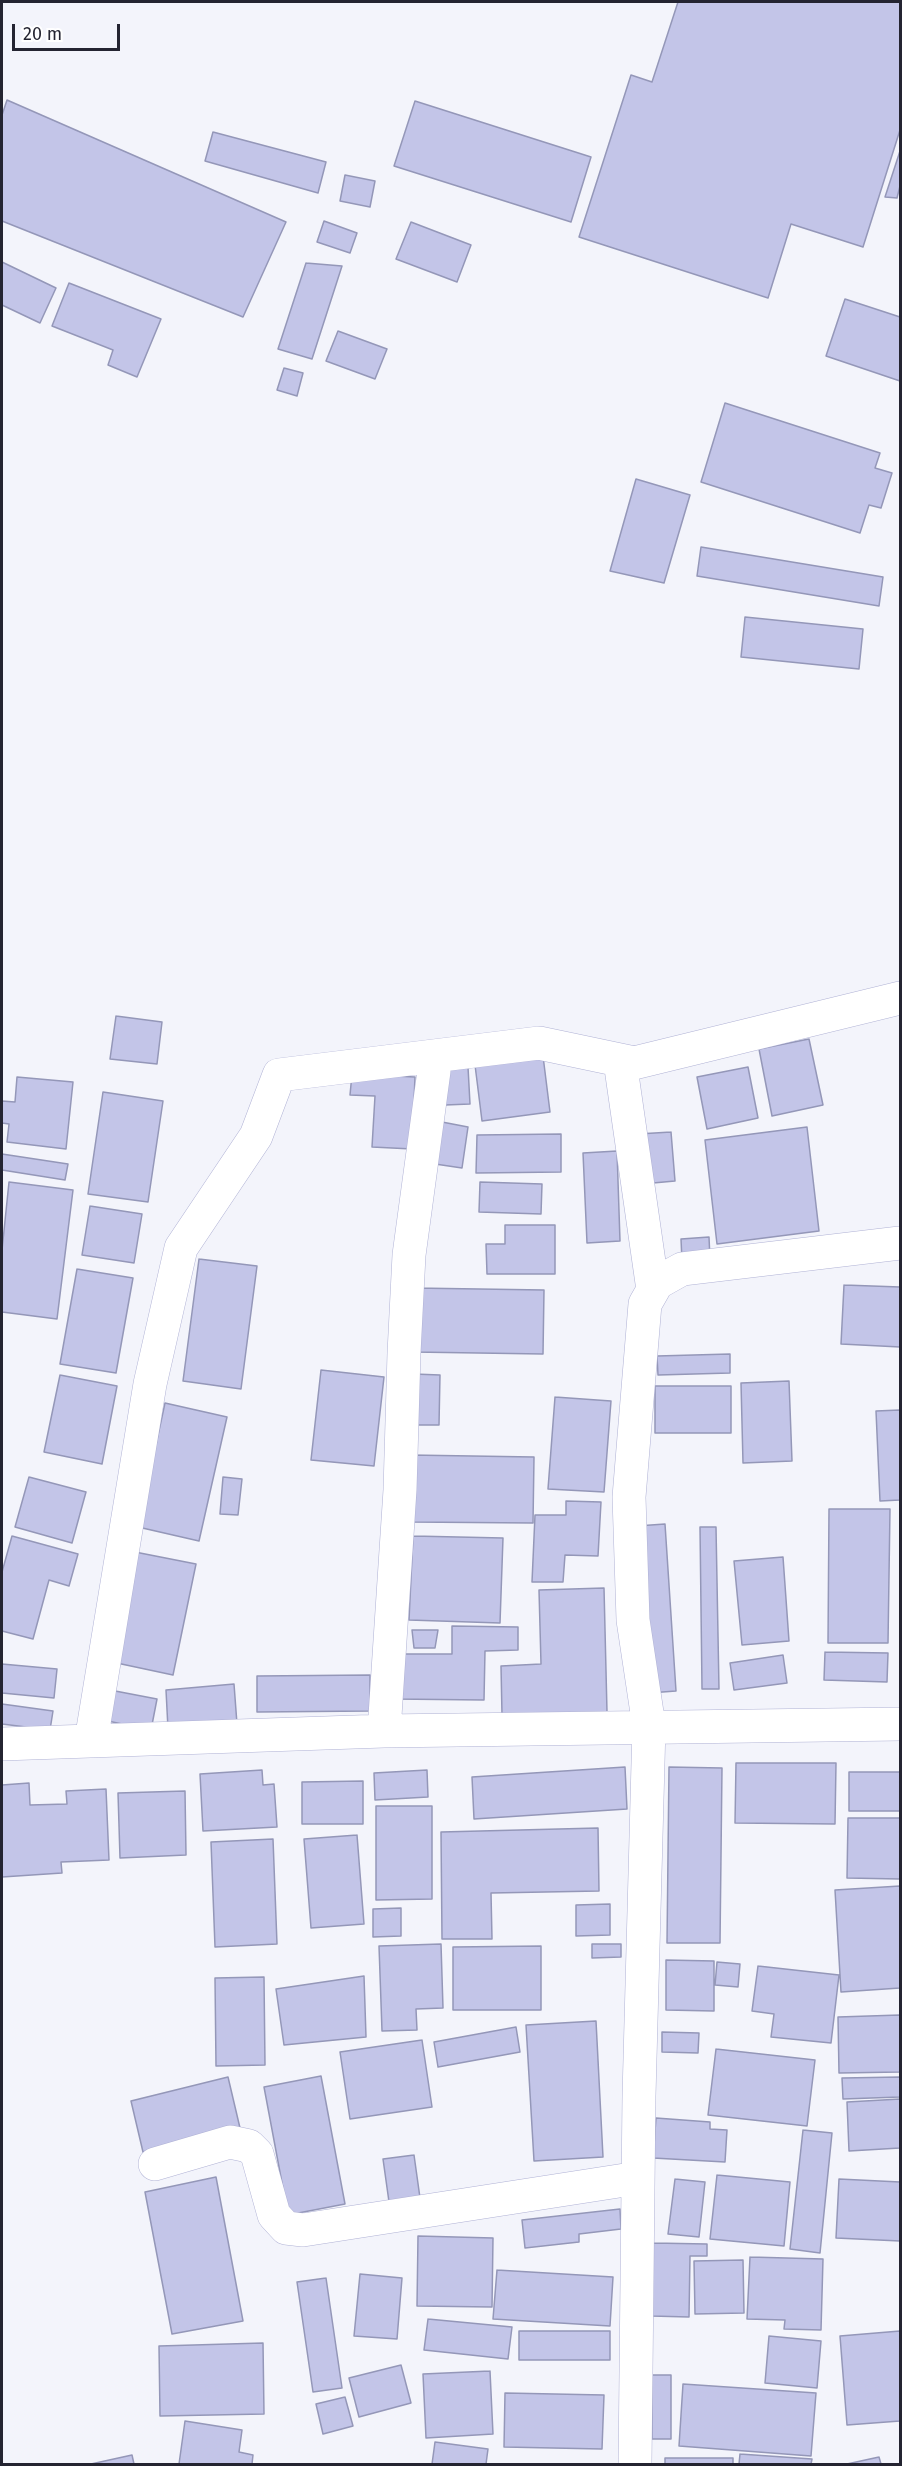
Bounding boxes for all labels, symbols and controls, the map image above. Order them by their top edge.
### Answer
scale bar [15,12,123,50]
text: 20 m [23,23,62,45]

